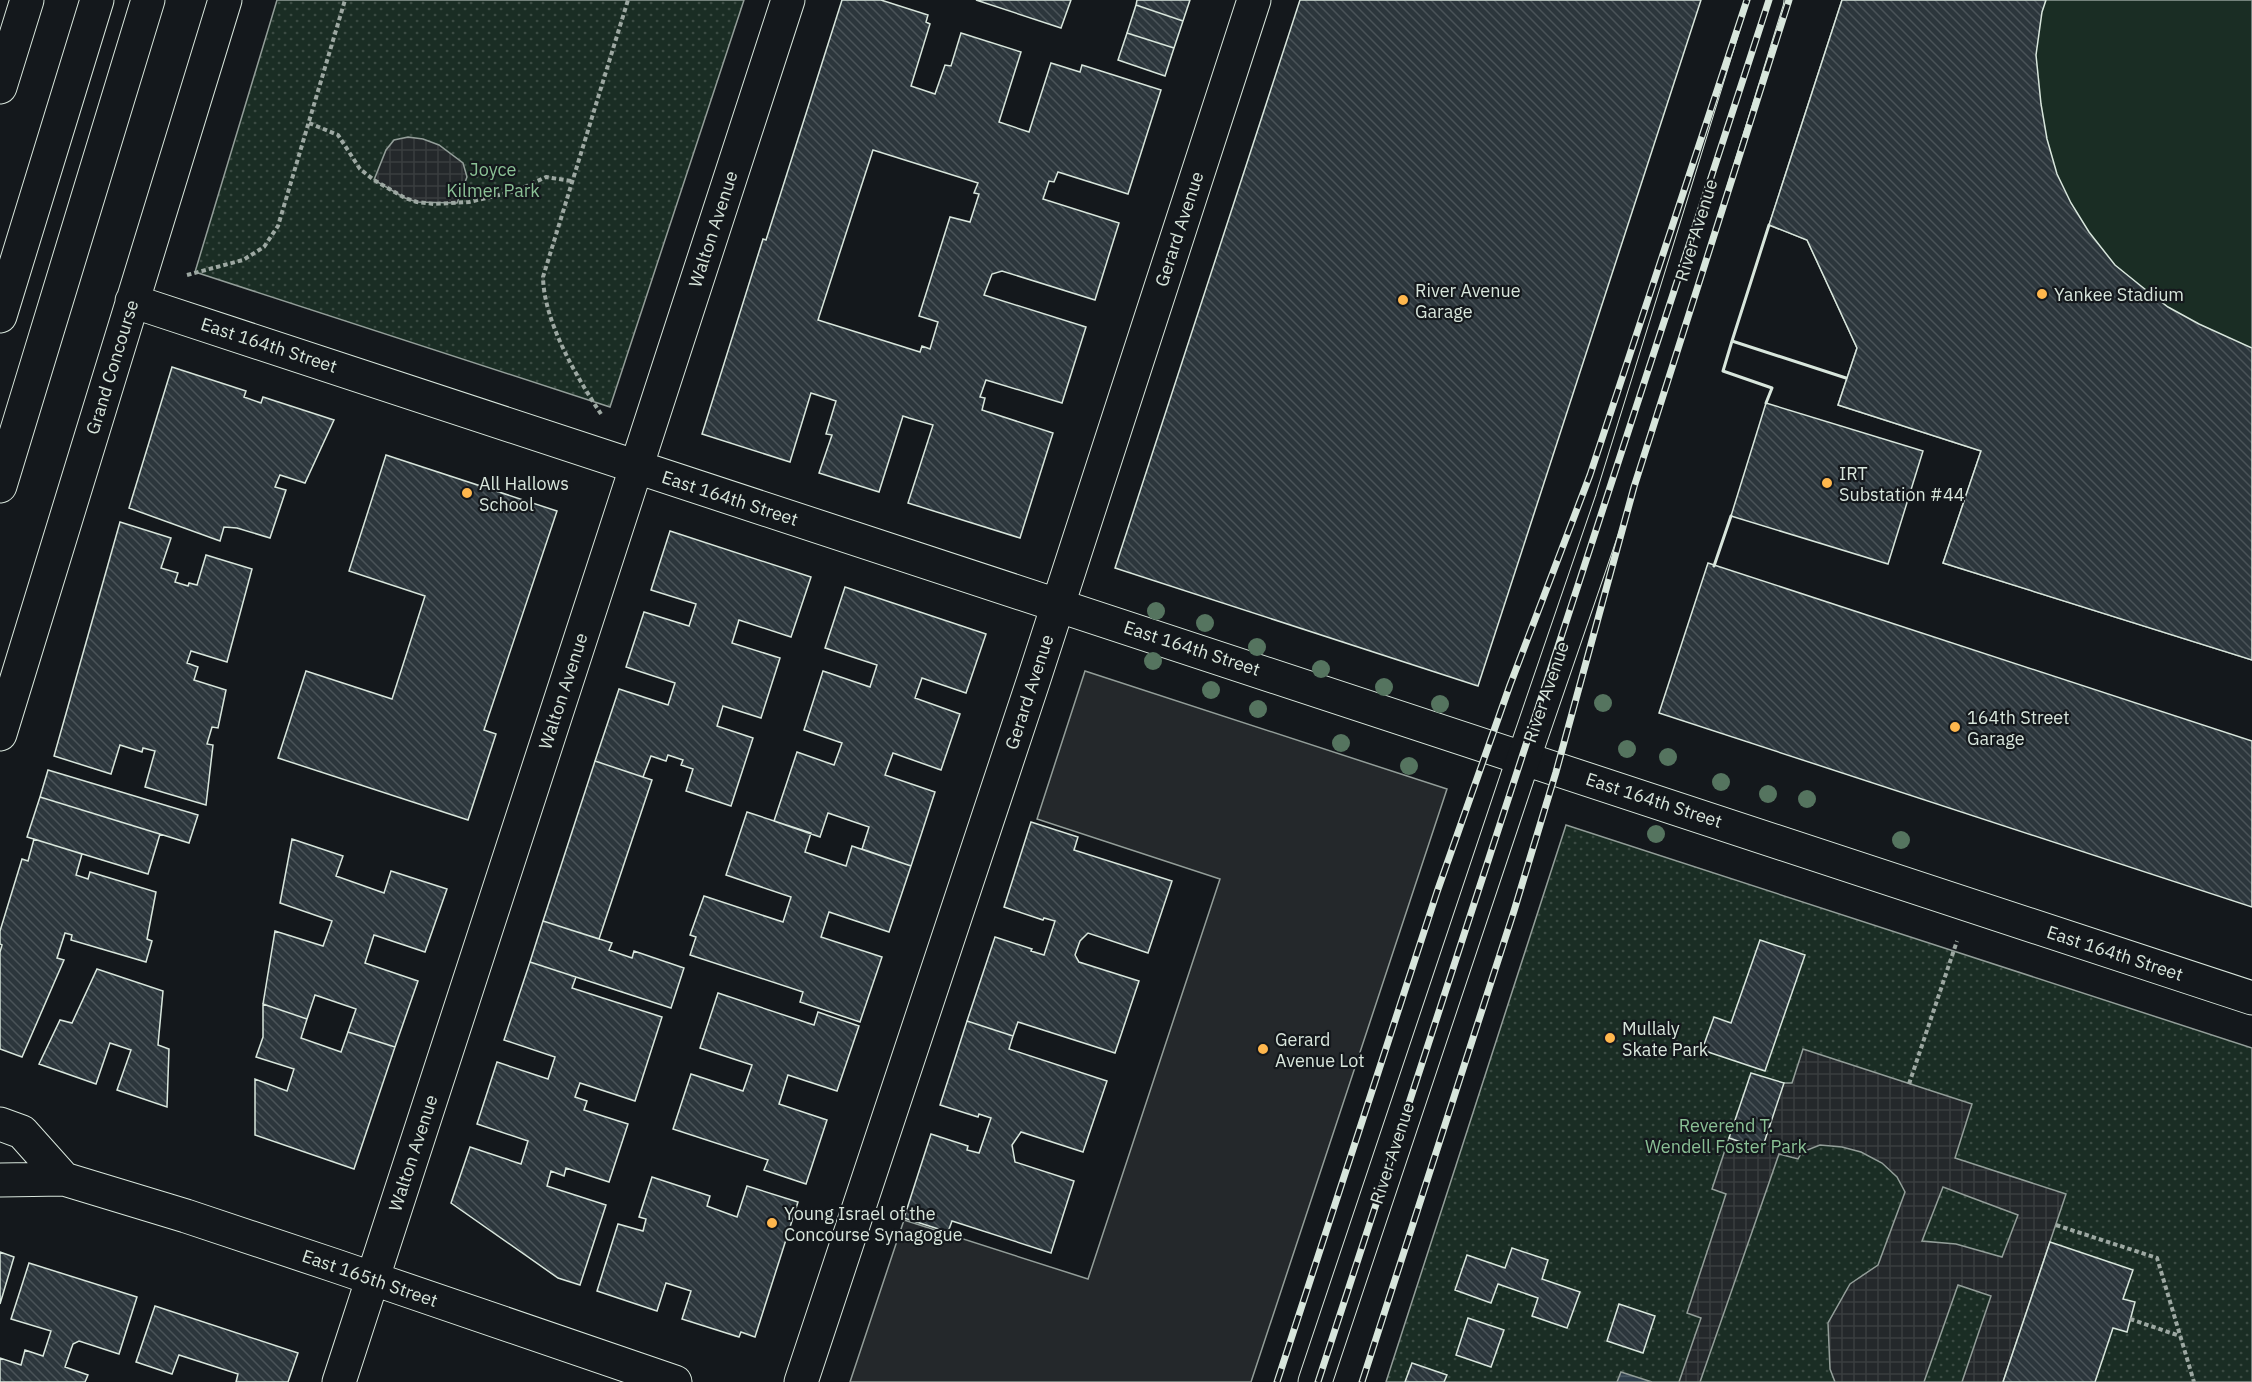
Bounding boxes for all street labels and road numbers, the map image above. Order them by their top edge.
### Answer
street label: Walton Avenue [683,168,743,290]
street label: Gerard Avenue [1150,168,1208,290]
street label: River Avenue [1670,176,1722,284]
street label: Grand Concourse [81,297,143,437]
street label: East 164th Street [198,312,340,378]
street label: East 164th Street [659,465,801,531]
street label: East 164th Street [1121,615,1263,681]
street label: Walton Avenue [533,630,593,752]
street label: Gerard Avenue [1000,631,1058,753]
street label: River Avenue [1518,638,1574,746]
street label: East 164th Street [1583,767,1725,833]
street label: East 164th Street [2044,920,2186,986]
street label: Walton Avenue [383,1092,443,1214]
street label: River Avenue [1365,1099,1419,1207]
street label: East 165th Street [299,1244,441,1312]

